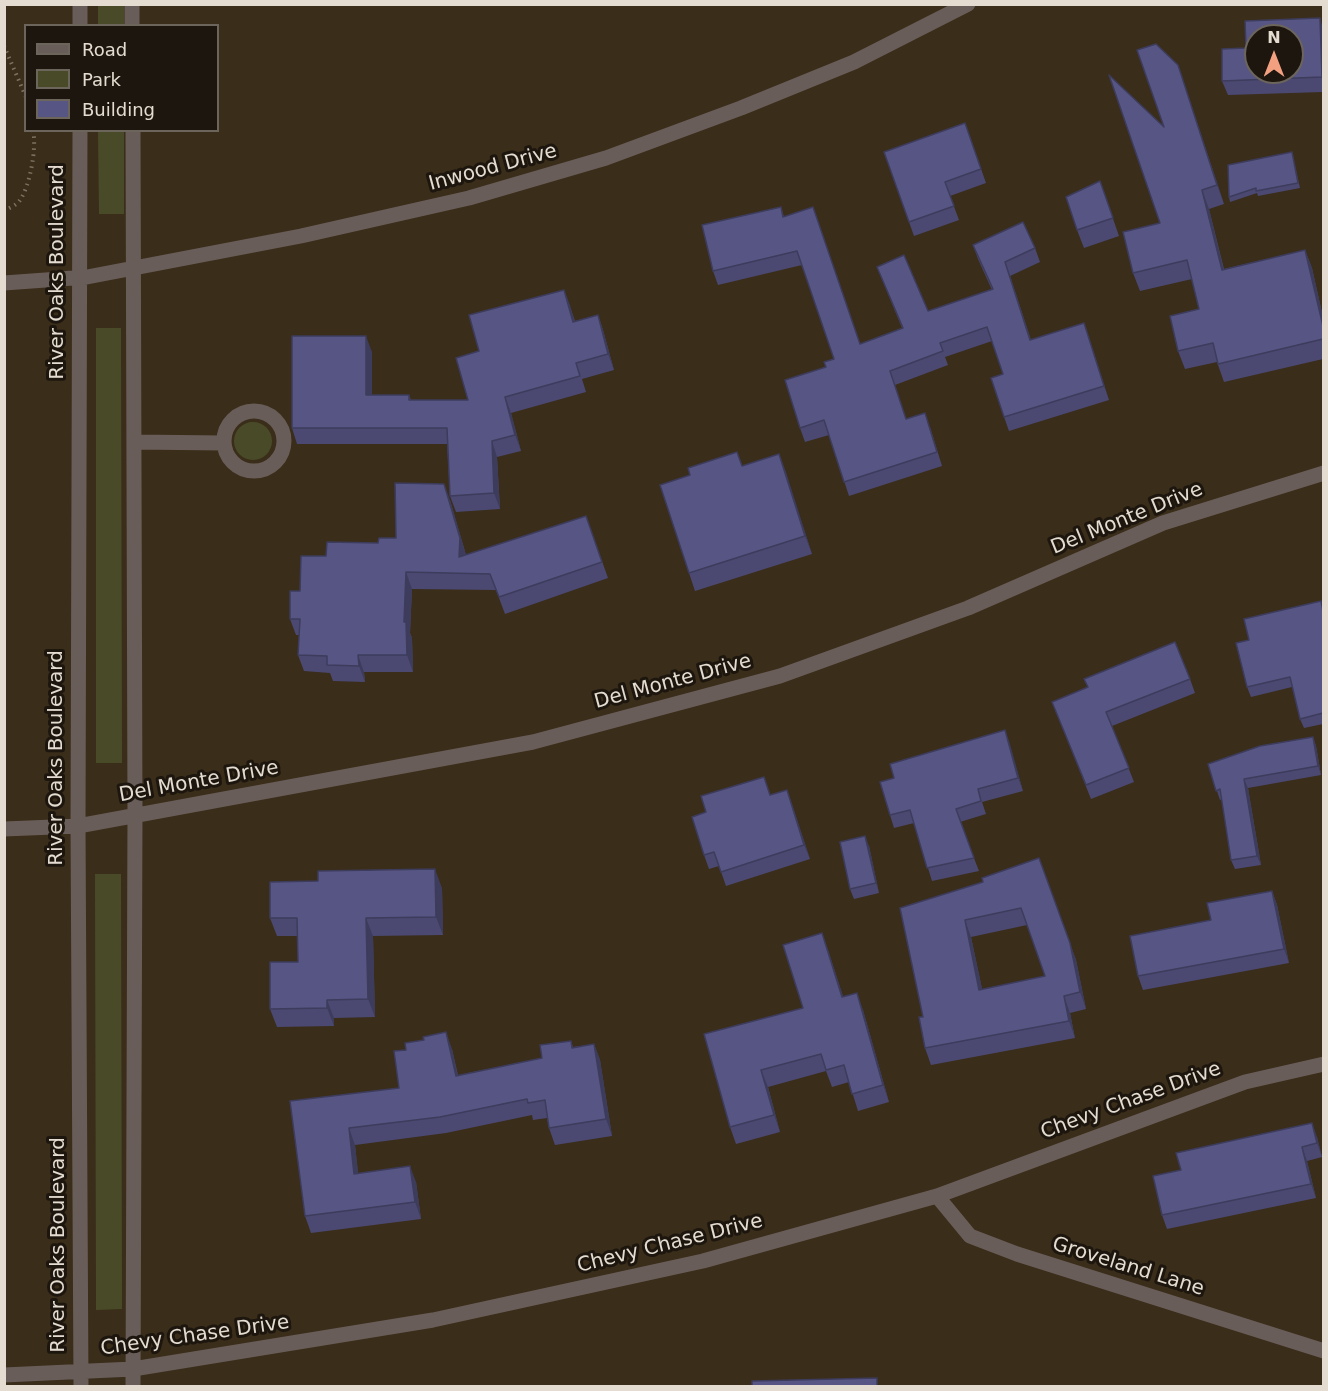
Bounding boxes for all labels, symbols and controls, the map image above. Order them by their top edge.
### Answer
legend [24,24,219,132]
north arrow [1244,24,1304,84]
text: N [1267,28,1281,47]
text: Road [82,39,127,60]
text: Park [82,69,121,90]
text: Building [82,99,155,120]
street label: Inwood Drive [426,139,560,197]
street label: River Oaks Boulevard [46,164,70,380]
street label: Del Monte Drive [1048,478,1206,560]
street label: Del Monte Drive [592,649,754,715]
street label: River Oaks Boulevard [45,650,69,866]
street label: Del Monte Drive [117,756,281,808]
street label: Chevy Chase Drive [1037,1057,1225,1145]
street label: River Oaks Boulevard [47,1137,71,1353]
street label: Chevy Chase Drive [575,1209,765,1279]
street label: Groveland Lane [1049,1232,1207,1302]
street label: Chevy Chase Drive [99,1311,291,1361]

